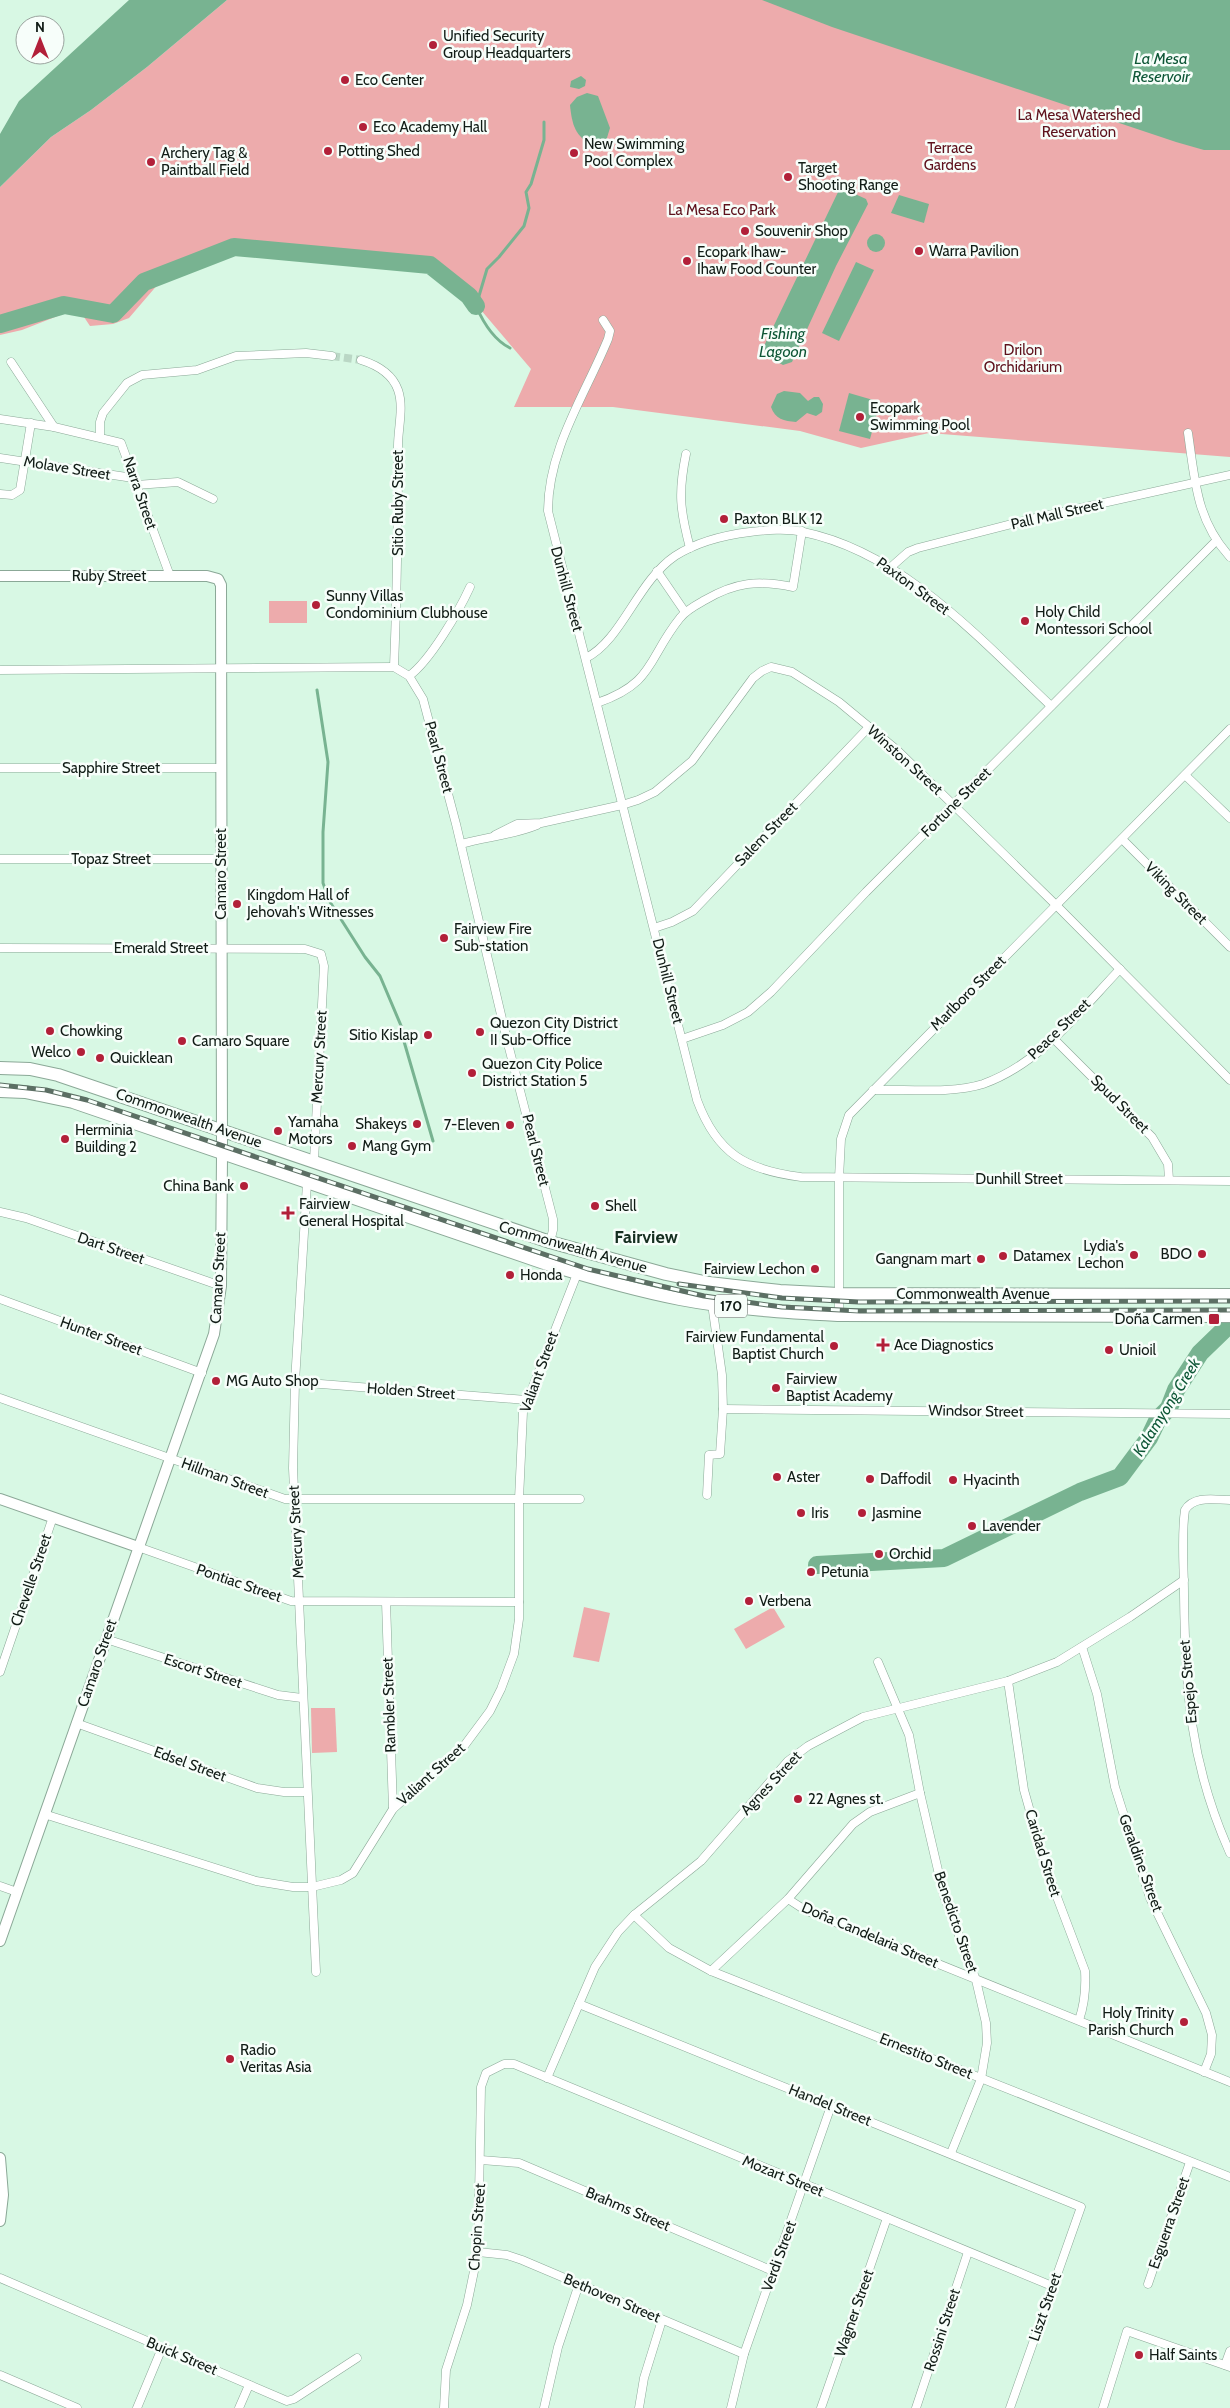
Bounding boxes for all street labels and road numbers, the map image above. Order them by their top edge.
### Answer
street label: Sitio Ruby Street [389,450,407,556]
street label: Molave Street [22,452,112,484]
street label: Narra Street [119,454,161,532]
street label: Pall Mall Street [1009,495,1105,533]
street label: Dunhill Street [547,544,587,634]
street label: Paxton Street [873,553,953,619]
street label: Ruby Street [72,567,146,585]
street label: Pearl Street [421,719,457,795]
street label: Winston Street [864,721,946,799]
street label: Sapphire Street [62,759,160,777]
street label: Fortune Street [917,763,995,841]
street label: Salem Street [731,798,801,870]
street label: Camaro Street [212,828,230,920]
street label: Topaz Street [71,850,151,868]
street label: Viking Street [1141,858,1211,928]
street label: Dunhill Street [649,936,687,1026]
street label: Emerald Street [114,939,208,957]
street label: Marlboro Street [927,952,1009,1034]
street label: Peace Street [1024,995,1094,1063]
street label: Mercury Street [308,1010,330,1104]
street label: Spud Street [1087,1071,1153,1137]
street label: Commonwealth Avenue [114,1085,265,1152]
street label: Pearl Street [518,1112,554,1188]
street label: Dunhill Street [975,1170,1063,1188]
street label: Commonwealth Avenue [497,1217,650,1277]
street label: Dart Street [75,1228,147,1268]
street label: Camaro Street [207,1232,229,1324]
street label: Commonwealth Avenue [896,1285,1050,1303]
road number: 170 [715,1294,747,1318]
street label: Hunter Street [58,1313,144,1359]
street label: Valiant Street [516,1329,562,1415]
street label: Holden Street [366,1379,456,1403]
street label: Windsor Street [928,1401,1024,1421]
street label: Hillman Street [179,1454,271,1502]
street label: Mercury Street [285,1485,307,1579]
street label: Chevelle Street [7,1531,55,1629]
street label: Pontiac Street [194,1560,284,1606]
street label: Camaro Street [74,1617,120,1709]
street label: Espejo Street [1175,1639,1201,1725]
street label: Escort Street [162,1650,244,1692]
street label: Rambler Street [378,1657,400,1753]
street label: Valiant Street [393,1739,469,1809]
street label: Edsel Street [151,1743,229,1785]
street label: Agnes Street [737,1747,805,1819]
street label: Caridad Street [1021,1807,1065,1899]
street label: Geraldine Street [1115,1812,1167,1914]
street label: Benedicto Street [930,1869,982,1975]
street label: Doña Candelaria Street [799,1898,941,1972]
street label: Ernestito Street [877,2029,975,2083]
street label: Handel Street [786,2080,874,2130]
street label: Mozart Street [740,2152,826,2200]
street label: Esguerra Street [1145,2175,1193,2271]
street label: Chopin Street [465,2183,489,2271]
street label: Brahms Street [583,2183,673,2235]
street label: Verdi Street [758,2218,800,2294]
street label: Wagner Street [831,2267,877,2359]
street label: Bethoven Street [561,2270,663,2326]
street label: Liszt Street [1025,2271,1065,2343]
street label: Rossini Street [920,2286,964,2374]
street label: Buick Street [144,2333,220,2379]

